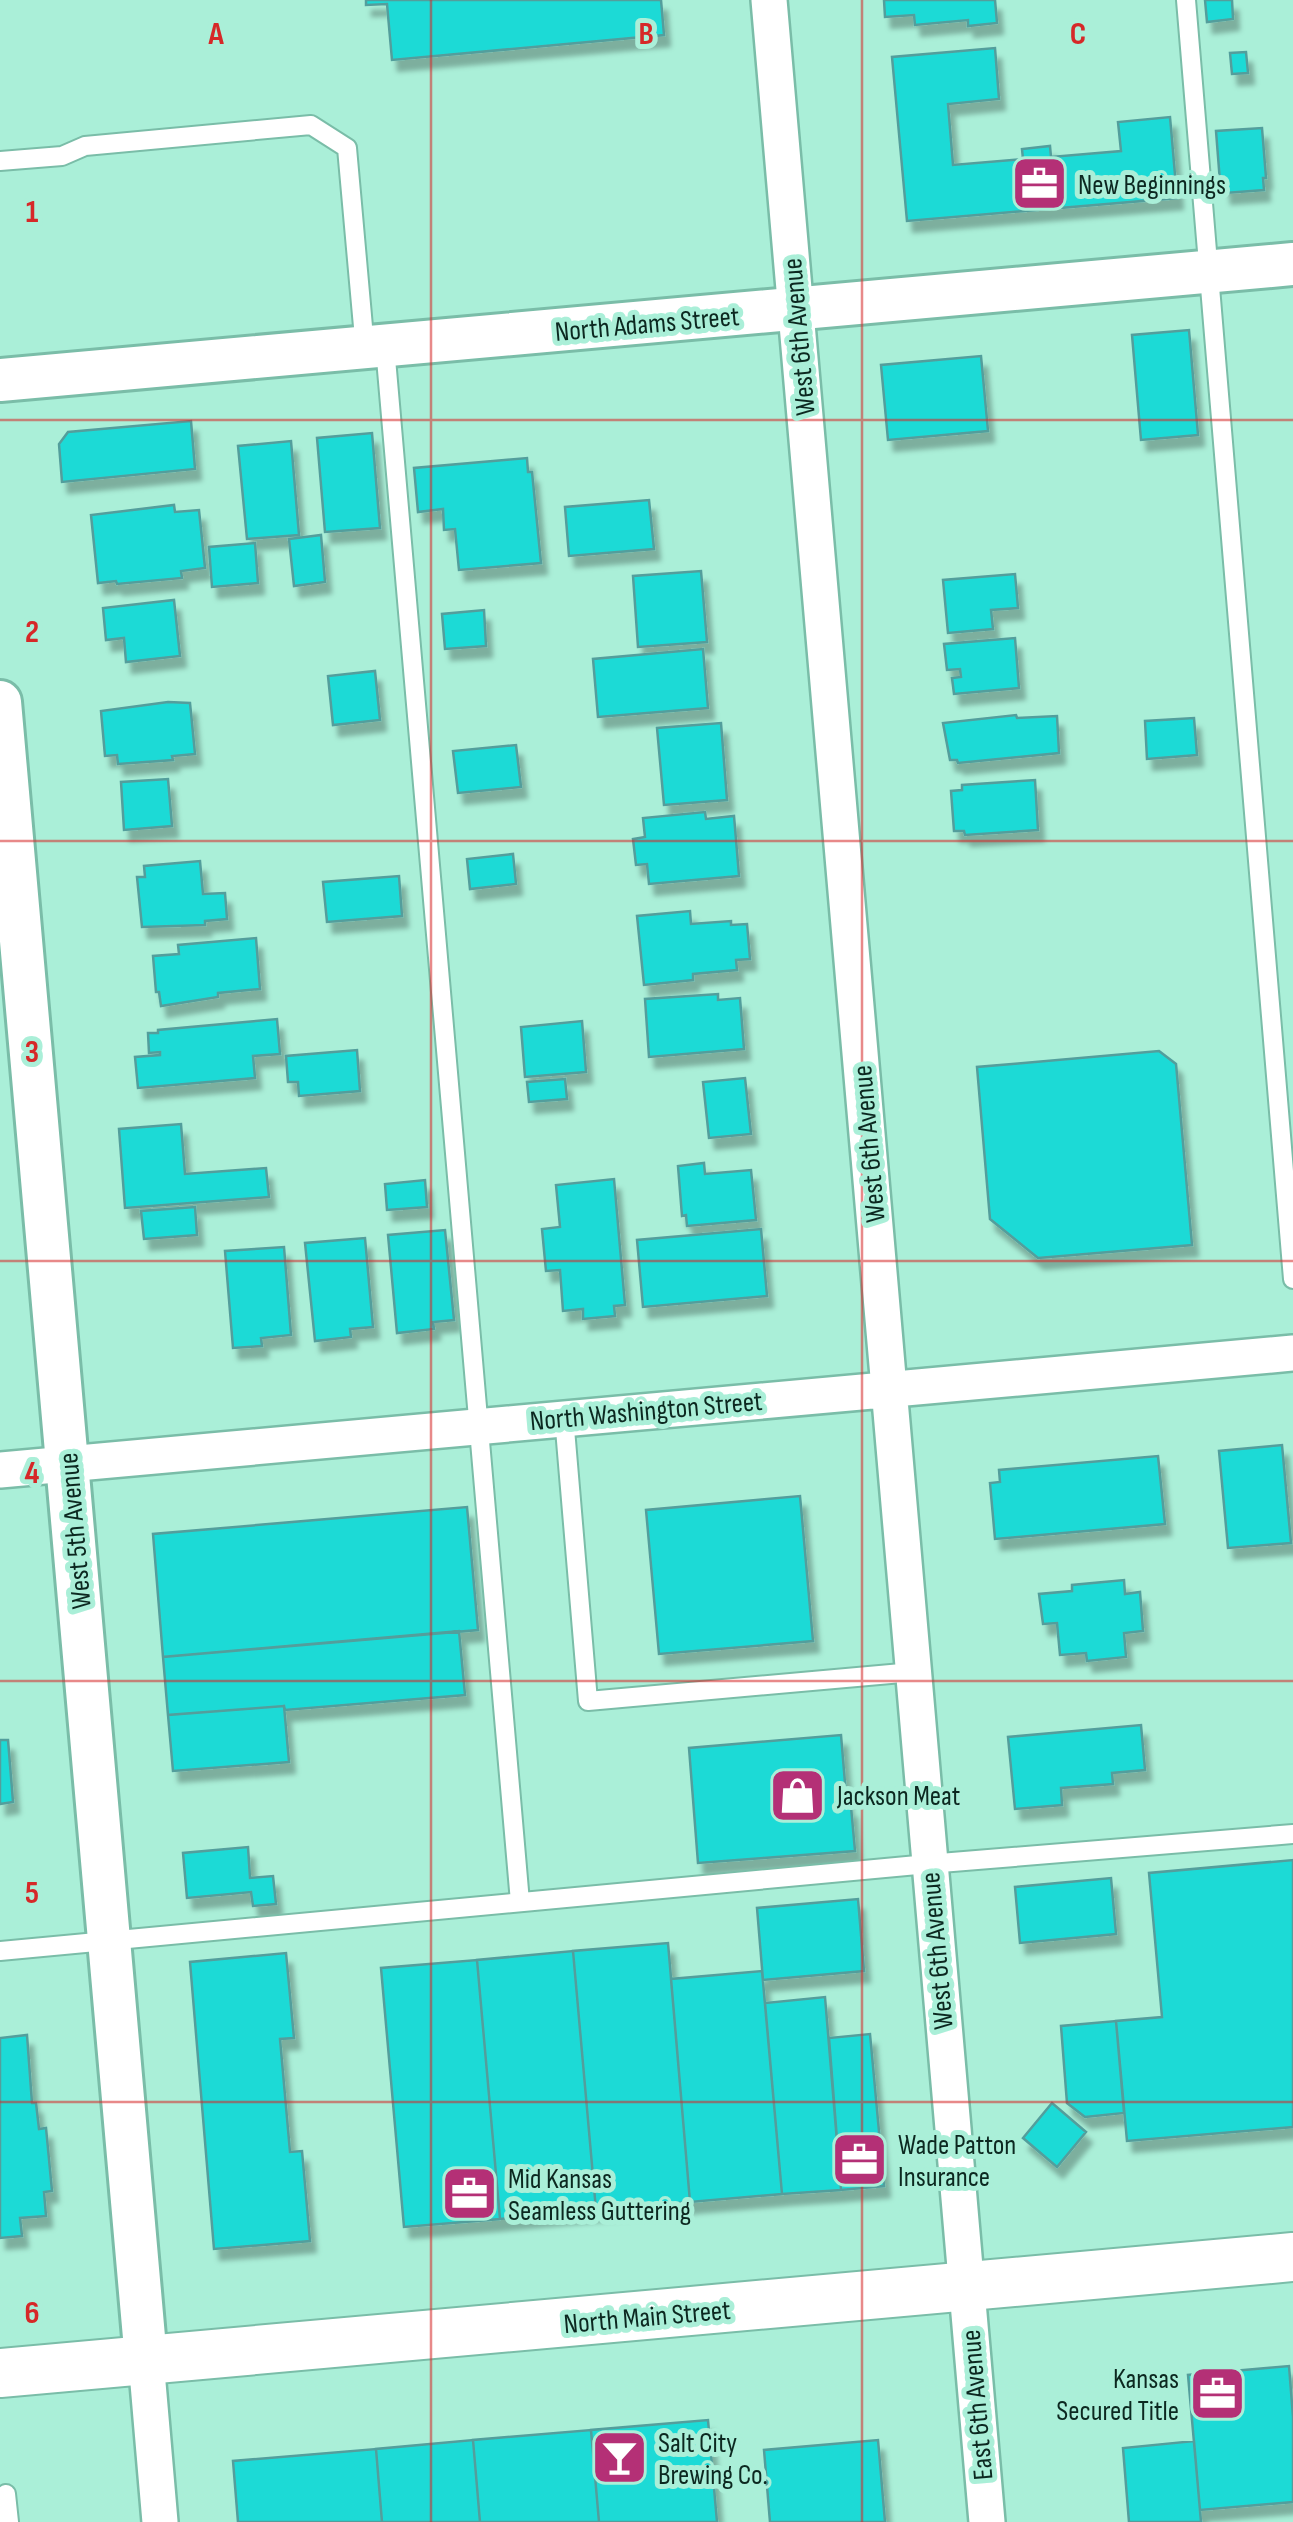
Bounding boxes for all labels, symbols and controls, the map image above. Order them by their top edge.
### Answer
text: A [207,15,224,54]
text: B [638,15,654,54]
text: C [1070,15,1086,54]
office icon: New Beginnings [1009,154,1069,214]
place label: New Beginnings [1078,169,1226,202]
text: 1 [26,193,39,232]
street label: West 6th Avenue [776,257,823,417]
street label: North Adams Street [554,300,741,349]
text: 2 [25,613,39,652]
text: 3 [25,1033,39,1072]
street label: West 6th Avenue [846,1064,893,1224]
street label: North Washington Street [529,1385,764,1438]
street label: West 5th Avenue [52,1451,99,1610]
text: 4 [25,1454,40,1493]
shop icon: Jackson Meat [768,1765,828,1825]
place label: Jackson Meat [836,1780,960,1813]
street label: West 6th Avenue [914,1871,961,2031]
text: 5 [25,1874,39,1913]
place label: Wade Patton Insurance [898,2129,1016,2194]
office icon: Wade Patton Insurance [829,2130,889,2190]
place label: Mid Kansas Seamless Guttering [508,2163,691,2228]
office icon: Mid Kansas Seamless Guttering [439,2164,499,2224]
text: 6 [24,2294,40,2333]
street label: North Main Street [562,2294,732,2341]
street label: East 6th Avenue [954,2328,1000,2481]
place label: Kansas Secured Title [1056,2363,1179,2428]
office icon: Kansas Secured Title [1188,2364,1248,2424]
place label: Salt City Brewing Co. [658,2427,768,2492]
bar icon: Salt City Brewing Co. [589,2428,649,2488]

